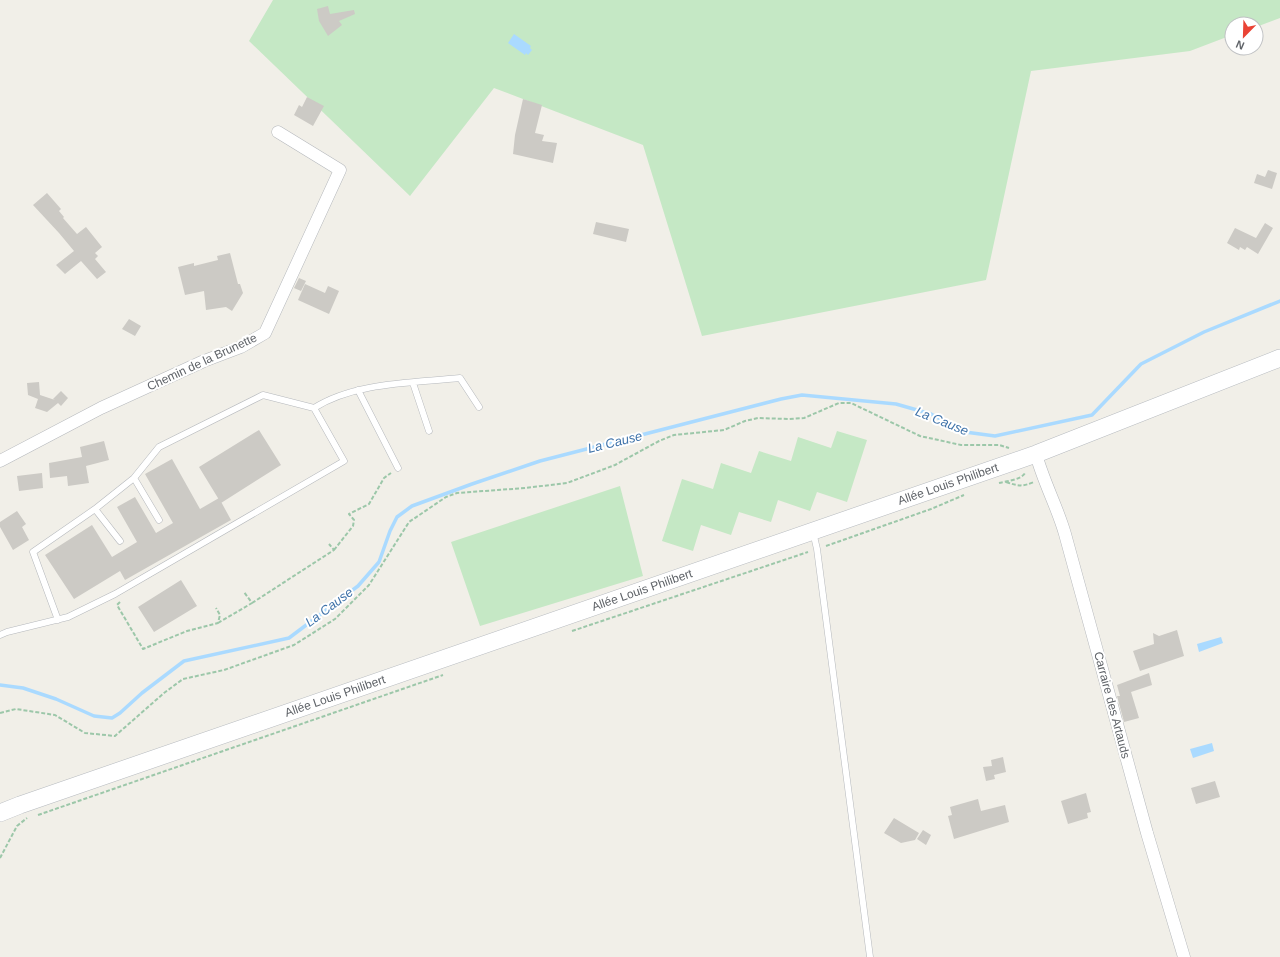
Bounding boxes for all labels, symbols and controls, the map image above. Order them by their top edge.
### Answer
north arrow [1224,16,1264,56]
text: N [1234,38,1246,52]
street label: Chemin de la Brunette [145,330,259,394]
water label: La Cause [913,404,971,438]
water label: La Cause [586,428,644,456]
street label: Allée Louis Philibert [896,460,1001,508]
street label: Allée Louis Philibert [590,566,695,614]
water label: La Cause [302,584,356,630]
street label: Carraire des Artauds [1091,650,1133,760]
street label: Allée Louis Philibert [283,672,388,720]

